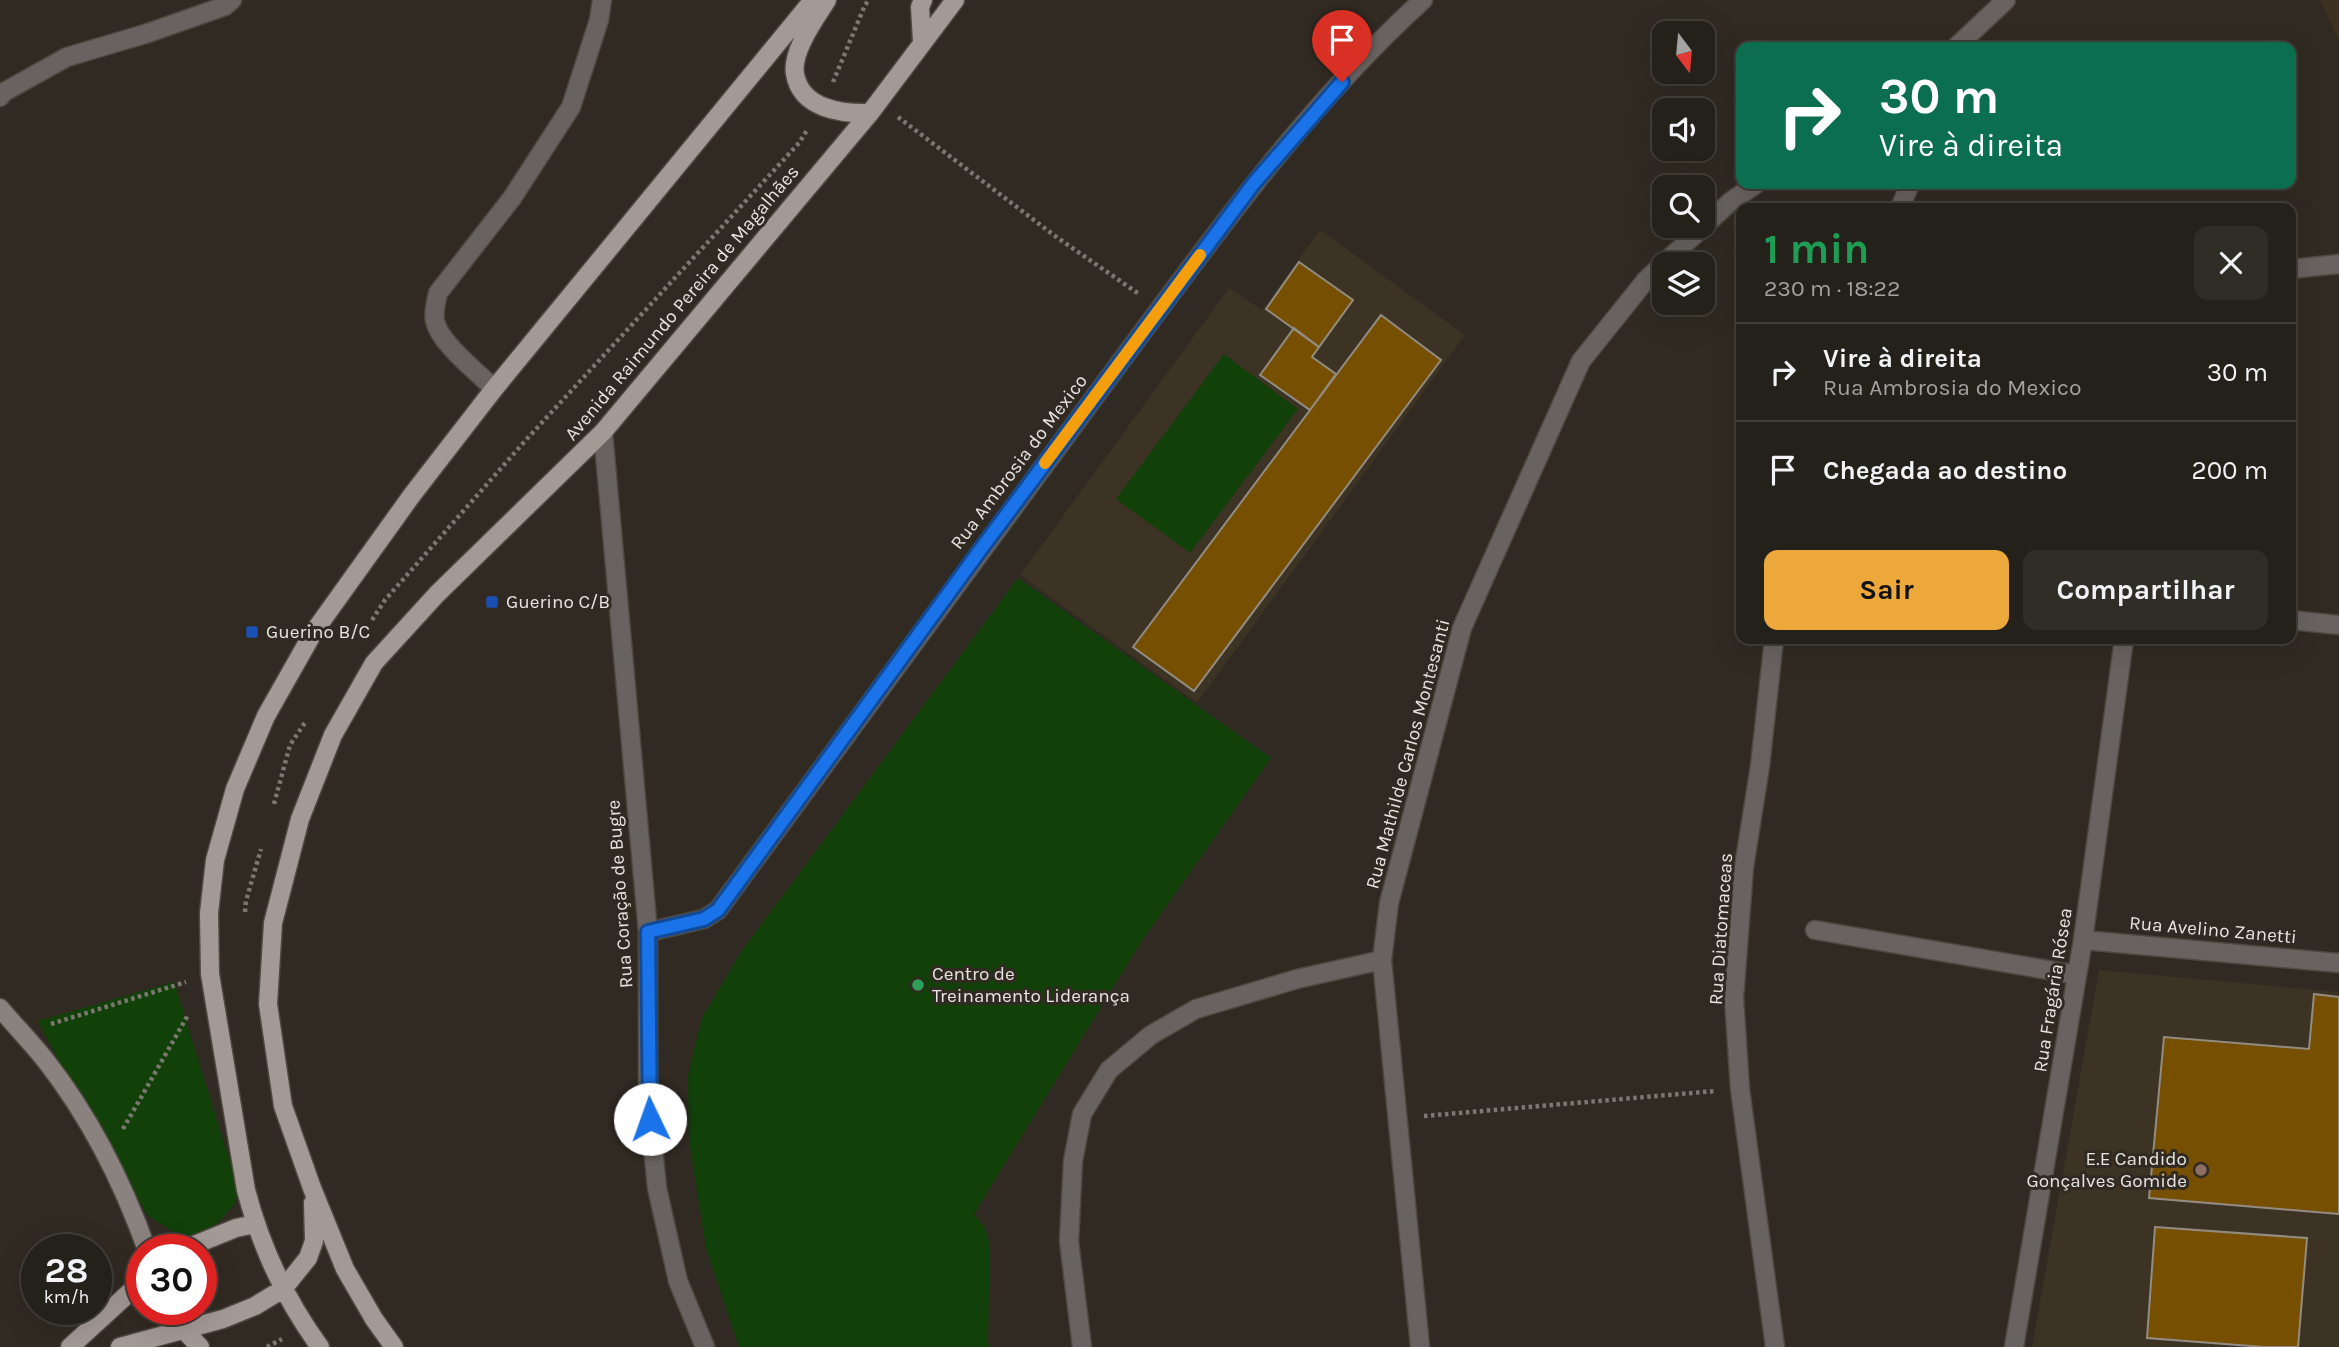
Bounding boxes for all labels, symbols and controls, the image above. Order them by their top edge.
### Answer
pin [1312,10,1372,82]
icon: arrive [1323,21,1361,59]
north arrow [1652,21,1715,84]
map controls [1652,21,1715,315]
text: 30 m [1879,68,1999,125]
icon: right [1764,70,1855,161]
button: sound [1652,98,1715,161]
text: Vire à direita [1879,127,2063,164]
street label: Avenida Raimundo Pereira de Magalhães [560,161,804,445]
button: search [1652,175,1715,238]
text: 1 min [1764,224,1869,274]
button: close [2194,226,2268,300]
button: layers [1652,252,1715,315]
text: 230 m · 18:22 [1764,275,1900,302]
text: Vire à direita [1823,343,1982,374]
icon: right [1764,353,1802,391]
text: 30 m [2207,357,2268,388]
street label: Rua Ambrosia do Mexico [946,370,1092,554]
text: Rua Ambrosia do Mexico [1823,374,2081,401]
icon: arrive [1764,451,1802,489]
text: Chegada ao destino [1823,455,2067,486]
text: 200 m [2192,455,2268,486]
button: Sair [1764,550,2009,630]
button: Compartilhar [2023,550,2268,630]
place label: Guerino C/B [506,591,610,613]
marker: Guerino C/B [484,594,500,610]
street label: Rua Mathilde Carlos Montesanti [1361,617,1455,891]
place label: Guerino B/C [266,621,370,643]
marker: Guerino B/C [244,624,260,640]
street label: Rua Coração de Bugre [602,799,638,989]
street label: Rua Diatomaceas [1705,852,1737,1006]
street label: Rua Fragária Rósea [2029,906,2077,1074]
street label: Rua Avelino Zanetti [2128,912,2298,948]
place label: Centro de Treinamento Liderança [932,963,1130,1007]
marker: Centro de Treinamento Liderança [910,977,926,993]
position arrow [613,1082,687,1156]
place label: E.E Candido Gonçalves Gomide [2026,1148,2187,1192]
marker: E.E Candido Gonçalves Gomide [2193,1162,2209,1178]
speed limit sign: 30 [126,1234,217,1325]
text: 28 [45,1250,88,1291]
text: km/h [44,1286,89,1308]

